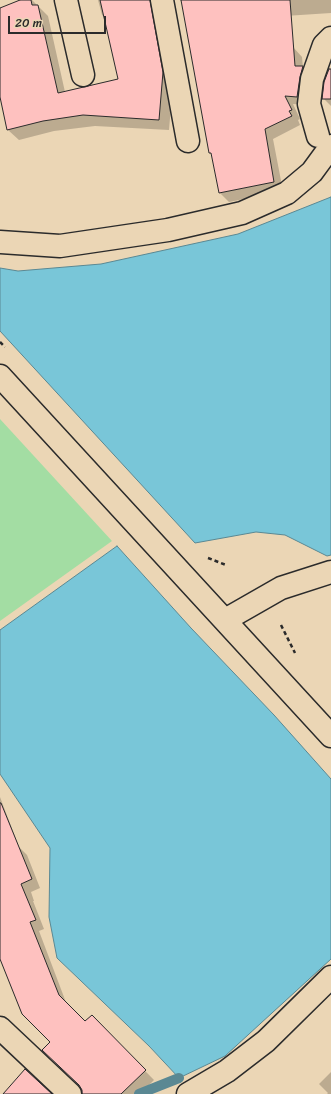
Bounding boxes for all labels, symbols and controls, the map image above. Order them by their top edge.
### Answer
scale bar [10,8,108,34]
text: 20 m [15,12,42,34]

